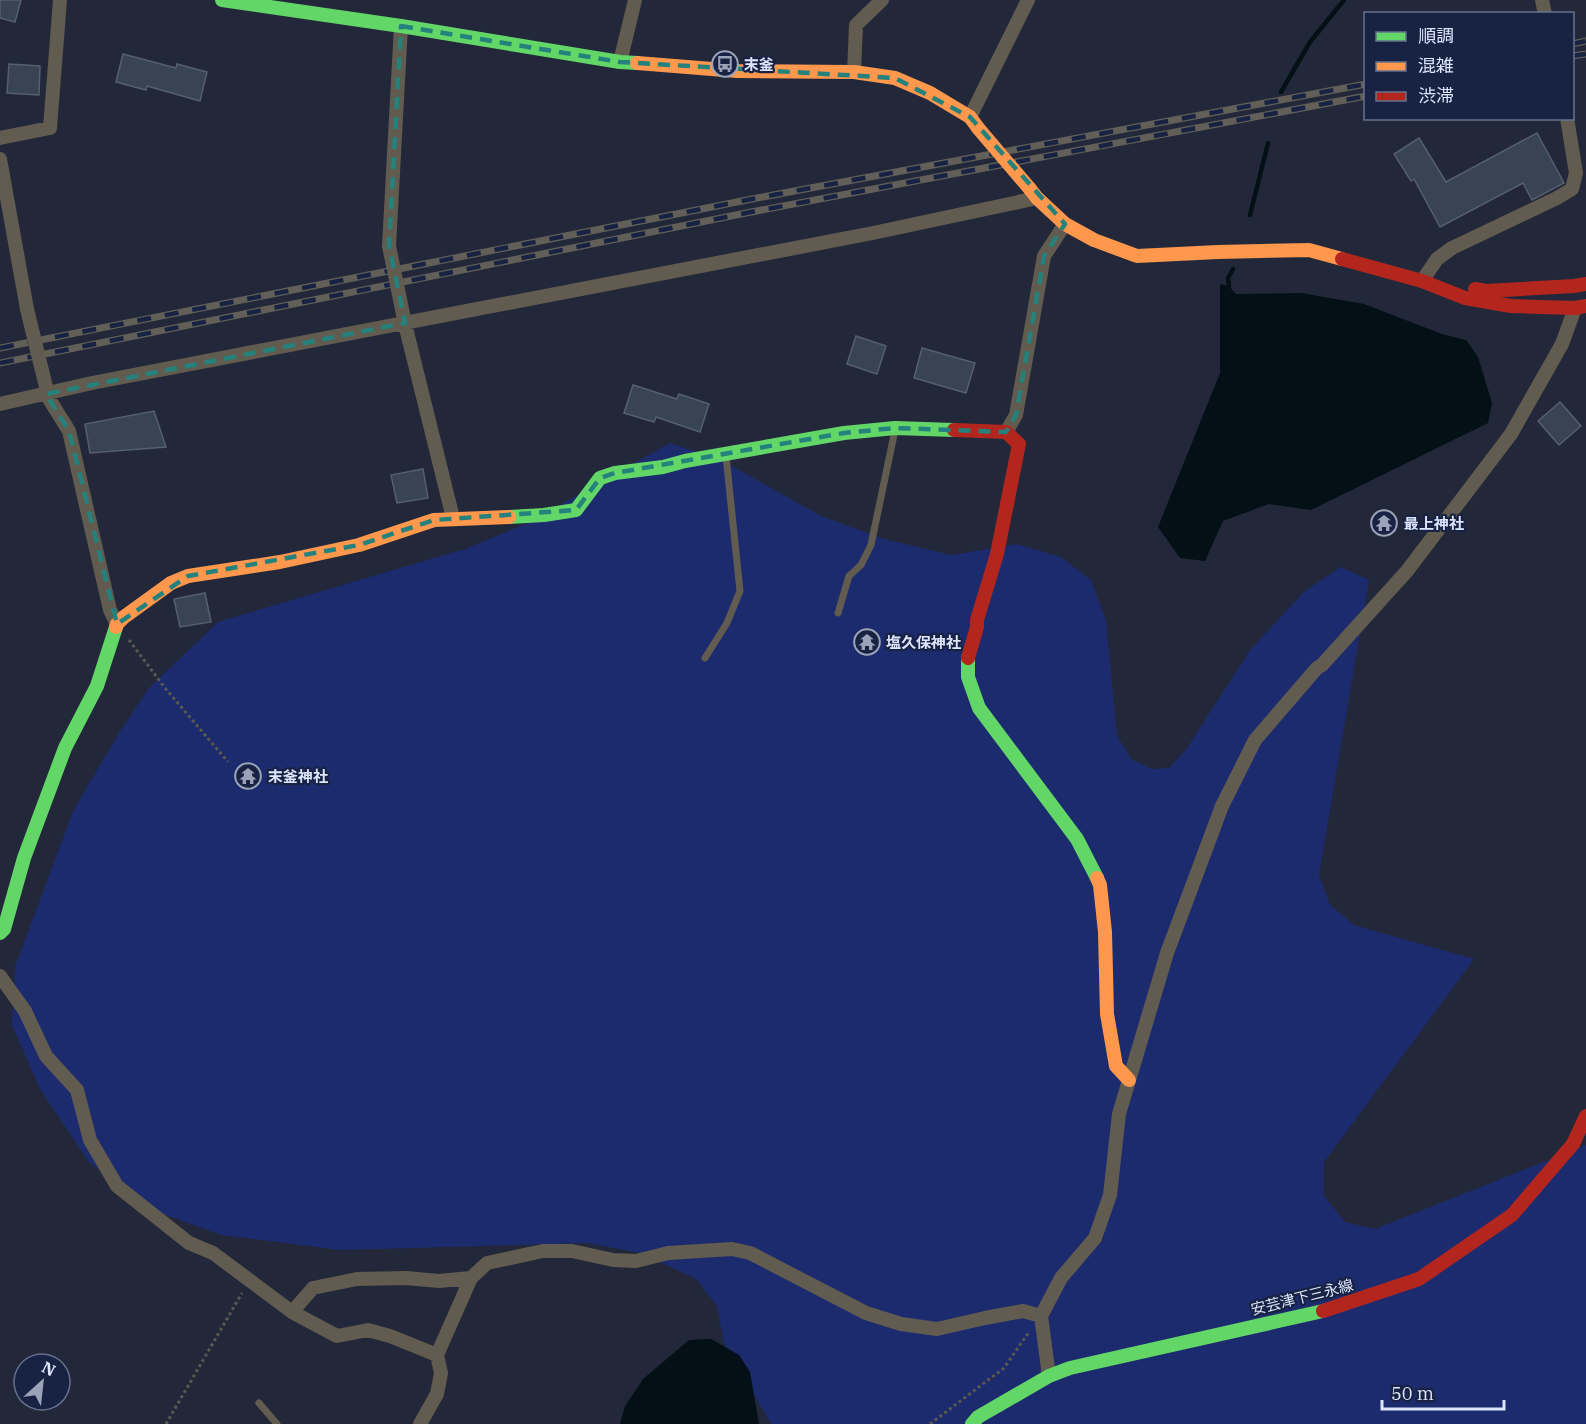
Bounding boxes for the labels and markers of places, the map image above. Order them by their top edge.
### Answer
bus stop icon: 末釜 [710,49,740,79]
place label: 末釜 [744,55,774,74]
temple icon: 最上神社 [1369,508,1399,538]
place label: 最上神社 [1404,514,1464,533]
temple icon: 塩久保神社 [852,627,882,657]
place label: 塩久保神社 [886,633,961,652]
temple icon: 末釜神社 [233,761,263,791]
place label: 末釜神社 [268,767,328,786]

